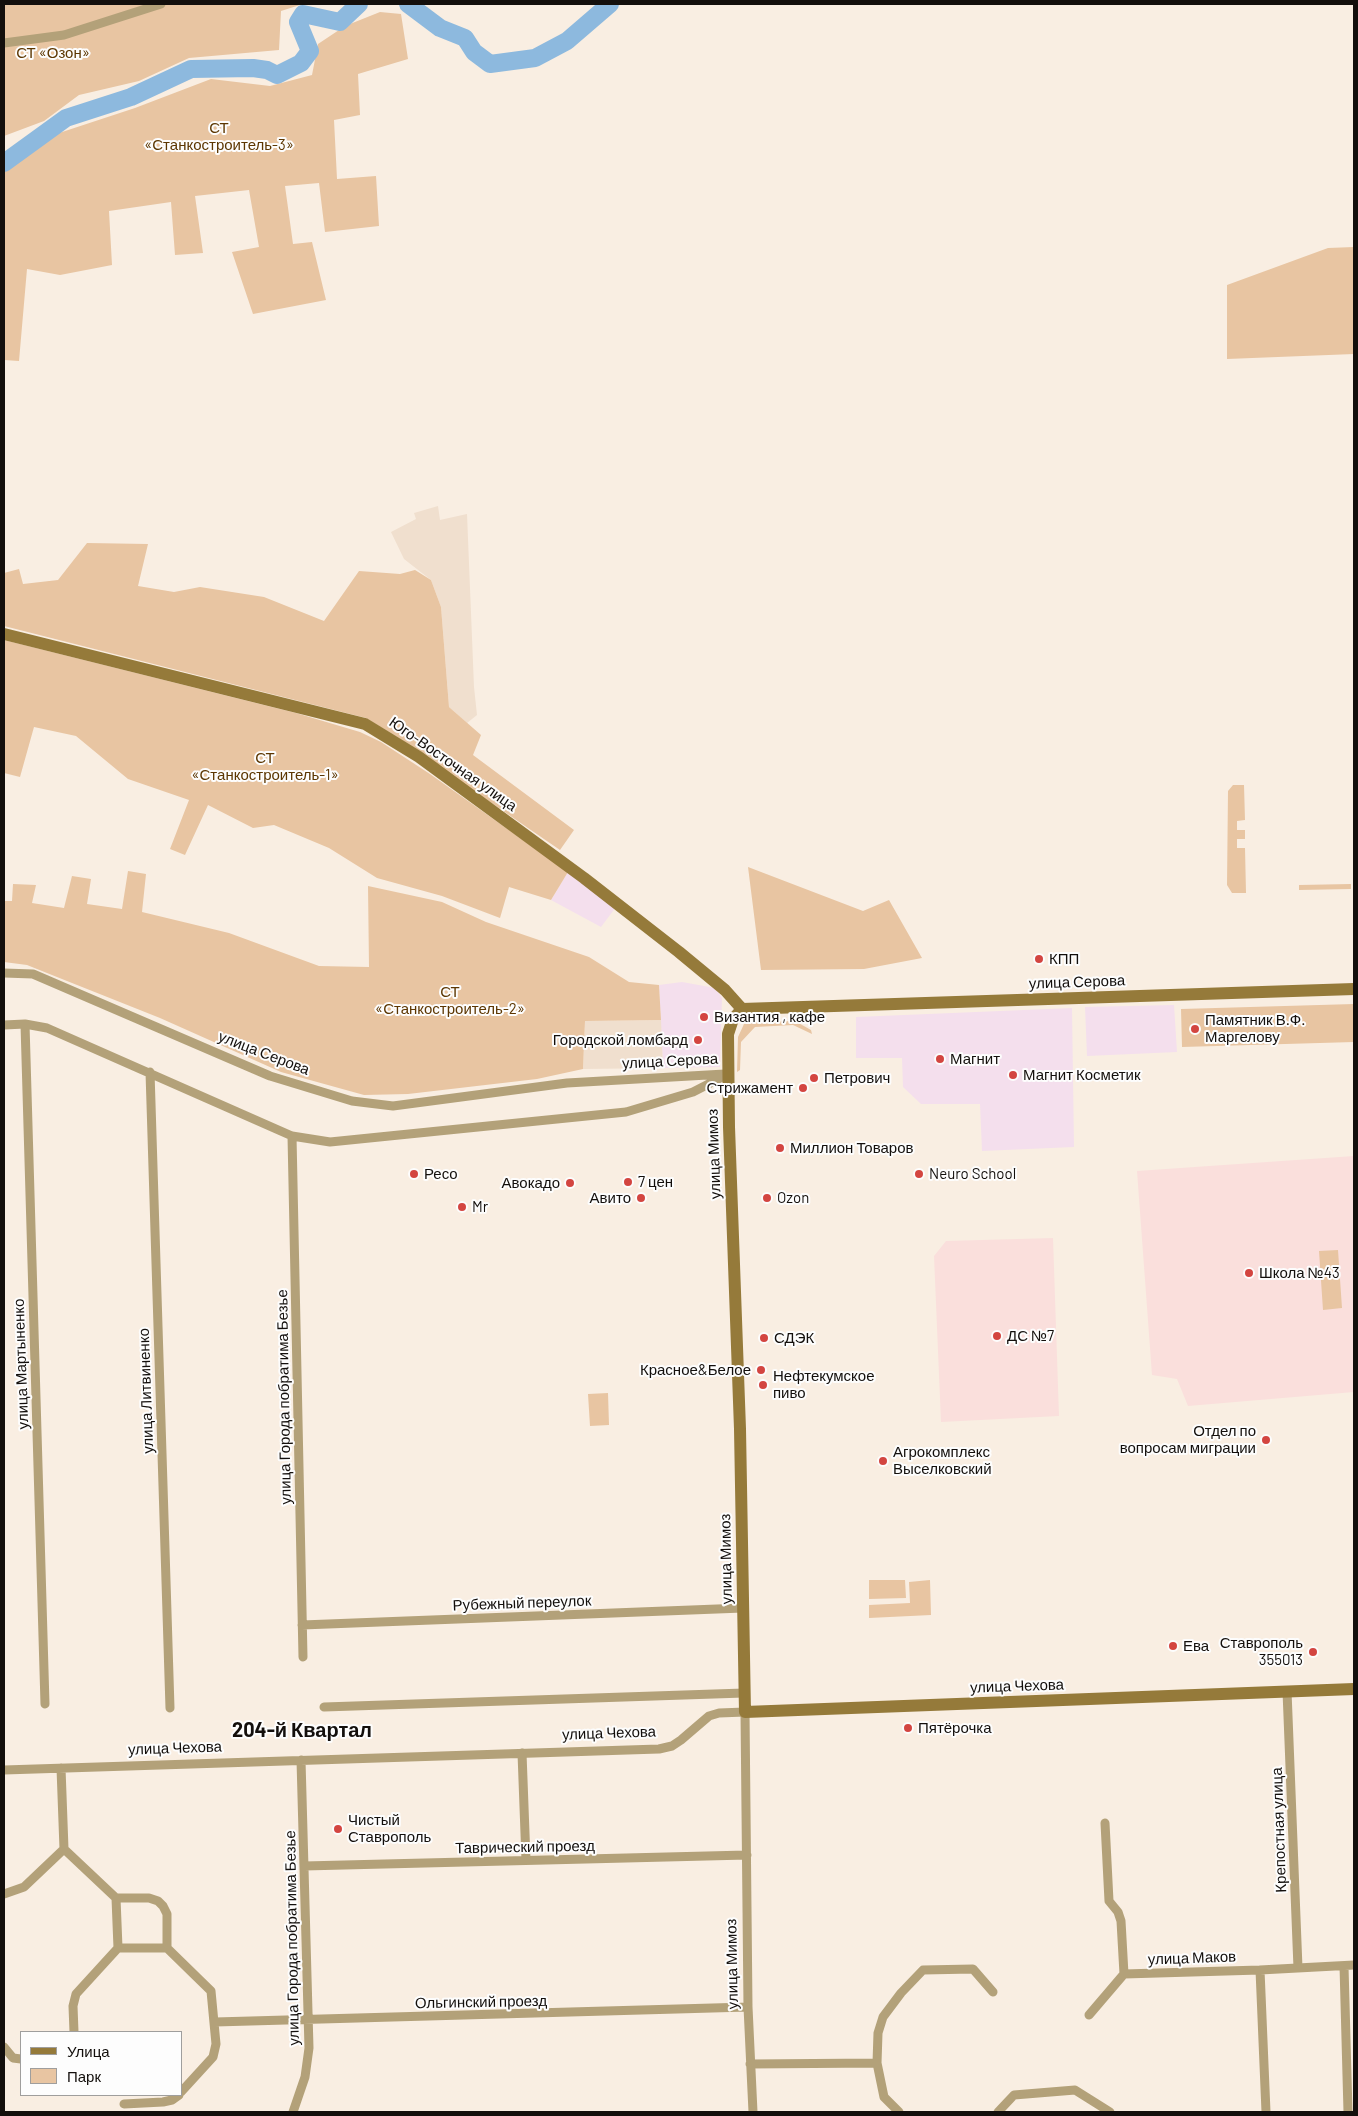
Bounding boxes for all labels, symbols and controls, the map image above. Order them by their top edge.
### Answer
park label: СТ «Озон» [16,44,90,62]
park label: СТ «Станкостроитель-3» [144,119,294,154]
street label: Юго-Восточная улица [386,713,520,815]
park label: СТ «Станкостроитель-1» [191,749,339,784]
place label: КПП [1049,950,1079,968]
marker: КПП [1033,953,1045,965]
street label: улица Серова [1029,971,1125,993]
park label: СТ «Станкостроитель-2» [375,983,525,1018]
place label: Византия , кафе [714,1008,825,1026]
marker: Византия , кафе [698,1011,710,1023]
place label: Памятник В.Ф. Маргелову [1205,1011,1305,1046]
marker: Памятник В.Ф. Маргелову [1189,1023,1201,1035]
street label: улица Серова [216,1027,312,1079]
place label: Городской ломбард [553,1031,688,1049]
marker: Городской ломбард [692,1034,704,1046]
street label: улица Серова [621,1049,719,1073]
place label: Магнит [950,1050,1000,1068]
marker: Магнит [934,1053,946,1065]
place label: Магнит Косметик [1023,1066,1141,1084]
place label: Петрович [824,1069,890,1087]
marker: Магнит Косметик [1007,1069,1019,1081]
marker: Петрович [808,1072,820,1084]
place label: Стрижамент [706,1079,793,1097]
marker: Стрижамент [797,1082,809,1094]
street label: улица Мимоз [703,1108,725,1200]
place label: Миллион Товаров [790,1139,914,1157]
marker: Миллион Товаров [774,1142,786,1154]
place label: Ресо [424,1165,458,1183]
place label: Neuro School [929,1165,1016,1183]
marker: Ресо [408,1168,420,1180]
marker: Neuro School [913,1168,925,1180]
place label: 7 цен [638,1173,673,1191]
place label: Авокадо [502,1174,560,1192]
marker: 7 цен [622,1176,634,1188]
marker: Авокадо [564,1177,576,1189]
place label: Авито [590,1189,631,1207]
place label: Ozon [777,1189,809,1207]
marker: Авито [635,1192,647,1204]
marker: Ozon [761,1192,773,1204]
place label: Mr [472,1198,488,1216]
marker: Mr [456,1201,468,1213]
place label: Школа №43 [1259,1264,1340,1282]
marker: Школа №43 [1243,1267,1255,1279]
street label: улица Города побратима Безье [273,1289,295,1505]
street label: улица Мартыненко [10,1298,32,1430]
place label: ДС №7 [1007,1327,1054,1345]
street label: улица Литвиненко [135,1328,157,1454]
place label: СДЭК [774,1329,814,1347]
marker: ДС №7 [991,1330,1003,1342]
marker: СДЭК [758,1332,770,1344]
place label: Красное&Белое [640,1361,751,1379]
marker: Красное&Белое [755,1364,767,1376]
place label: Нефтекумское пиво [773,1367,875,1402]
marker: Нефтекумское пиво [757,1379,769,1391]
place label: Отдел по вопросам миграции [1120,1422,1256,1457]
marker: Отдел по вопросам миграции [1260,1434,1272,1446]
place label: Агрокомплекс Выселковский [893,1443,992,1478]
marker: Агрокомплекс Выселковский [877,1455,889,1467]
street label: улица Мимоз [716,1514,736,1604]
street label: Рубежный переулок [452,1592,592,1614]
place label: Ставрополь 355013 [1220,1634,1303,1669]
place label: Ева [1183,1637,1209,1655]
marker: Ева [1167,1640,1179,1652]
marker: Ставрополь 355013 [1307,1646,1319,1658]
street label: улица Чехова [970,1675,1064,1697]
district label: 204-й Квартал [232,1718,372,1742]
place label: Пятёрочка [918,1719,992,1737]
street label: улица Чехова [562,1722,656,1744]
marker: Пятёрочка [902,1722,914,1734]
street label: улица Чехова [128,1737,222,1759]
street label: Крепостная улица [1268,1767,1290,1893]
place label: Чистый Ставрополь [348,1811,431,1846]
marker: Чистый Ставрополь [332,1823,344,1835]
street label: улица Города побратима Безье [281,1830,303,2046]
street label: Таврический проезд [455,1837,595,1857]
street label: улица Мимоз [722,1919,742,2009]
street label: улица Маков [1148,1947,1236,1969]
street label: Ольгинский проезд [415,1992,547,2012]
legend [20,2031,182,2096]
text: Улица [67,2042,110,2060]
text: Парк [67,2067,101,2085]

